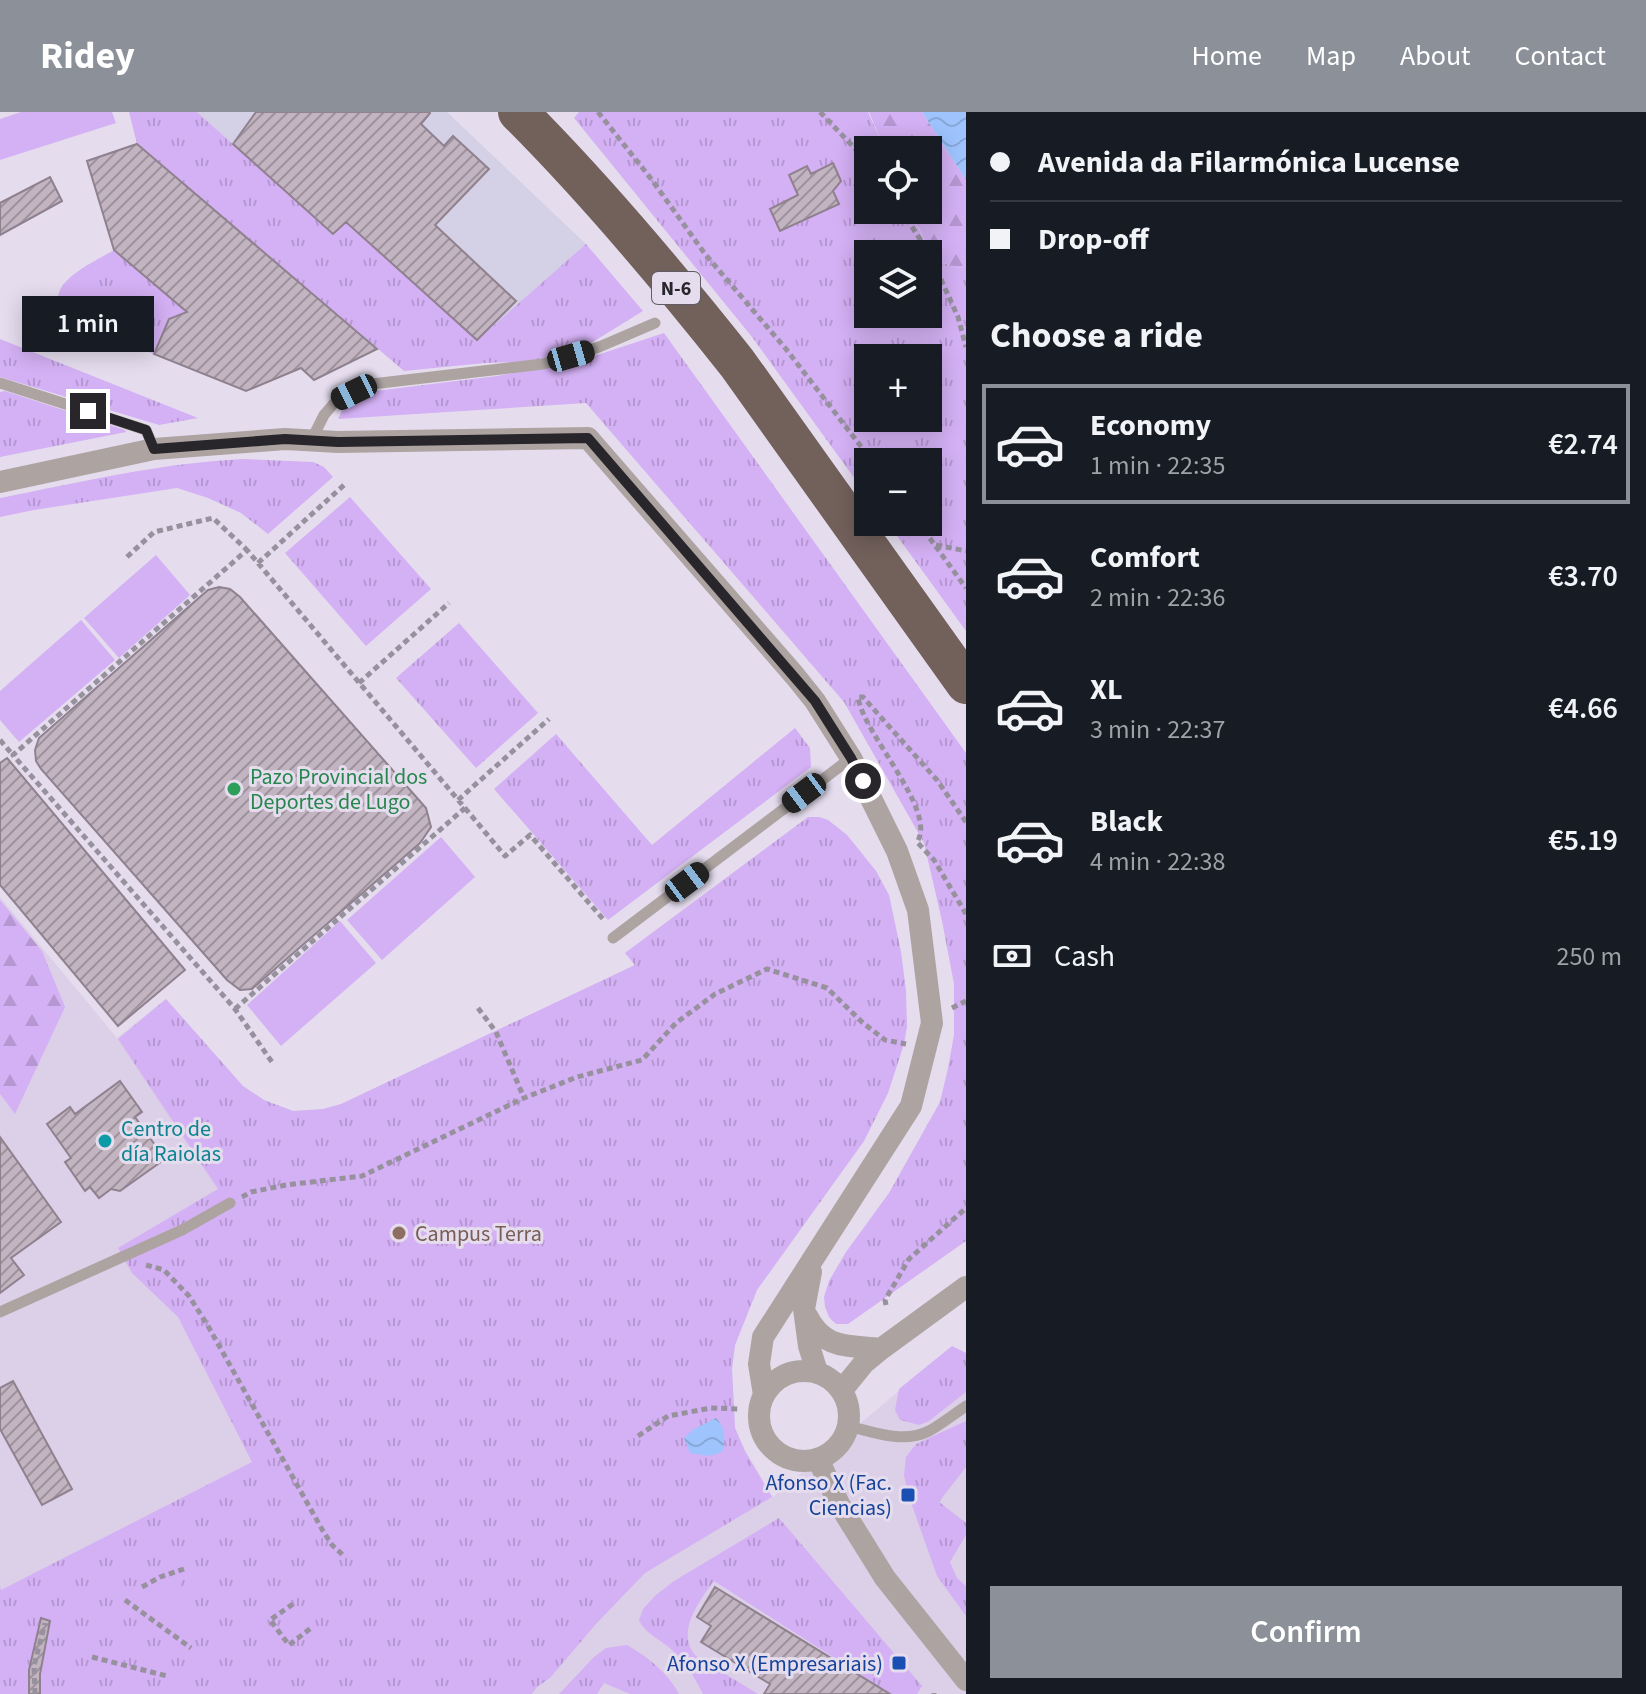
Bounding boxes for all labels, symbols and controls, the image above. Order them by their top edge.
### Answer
text: Ridey [40,29,135,83]
text: Home [1191,36,1262,76]
text: Map [1306,36,1356,76]
text: About [1400,36,1471,76]
text: Contact [1515,36,1606,76]
map controls [854,136,942,536]
button: locate [854,136,942,224]
text: Avenida da Filarmónica Lucense [1038,141,1460,184]
text: Drop-off [1038,218,1149,261]
button: layers [854,240,942,328]
road number: N-6 [652,272,700,304]
callout: 1 min [22,295,154,351]
text: 1 min [57,305,119,342]
text: Choose a ride [990,310,1203,361]
car [545,338,597,374]
button: + [854,344,942,432]
car [327,371,381,413]
route end [70,393,106,429]
text: Economy [1090,404,1211,447]
icon: car [994,408,1066,480]
text: €2.74 [1548,423,1618,466]
text: 1 min · 22:35 [1090,447,1225,484]
button: − [854,448,942,536]
text: Comfort [1090,536,1200,579]
icon: car [994,540,1066,612]
text: €3.70 [1548,555,1618,598]
text: 2 min · 22:36 [1090,579,1225,616]
text: XL [1090,668,1123,711]
icon: car [994,672,1066,744]
text: €4.66 [1548,687,1618,730]
text: 3 min · 22:37 [1090,711,1225,748]
place label: Pazo Provincial dos Deportes de Lugo [250,761,427,818]
route start [845,763,881,799]
car [778,769,830,817]
marker: Pazo Provincial dos Deportes de Lugo [225,780,243,798]
text: Black [1090,800,1163,843]
icon: car [994,804,1066,876]
text: €5.19 [1548,819,1618,862]
text: 4 min · 22:38 [1090,843,1225,880]
car [661,858,713,906]
icon: cash [990,934,1034,978]
text: Cash [1054,935,1115,978]
text: 250 m [1556,938,1622,975]
place label: Centro de día Raiolas [121,1113,221,1170]
marker: Centro de día Raiolas [96,1132,114,1150]
place label: Campus Terra [415,1218,542,1250]
marker: Campus Terra [390,1224,408,1242]
place label: Afonso X (Fac. Ciencias) [765,1467,892,1524]
marker: Afonso X (Fac. Ciencias) [899,1486,917,1504]
button: Confirm [990,1586,1622,1678]
place label: Afonso X (Empresariais) [667,1648,883,1680]
marker: Afonso X (Empresariais) [890,1654,908,1672]

